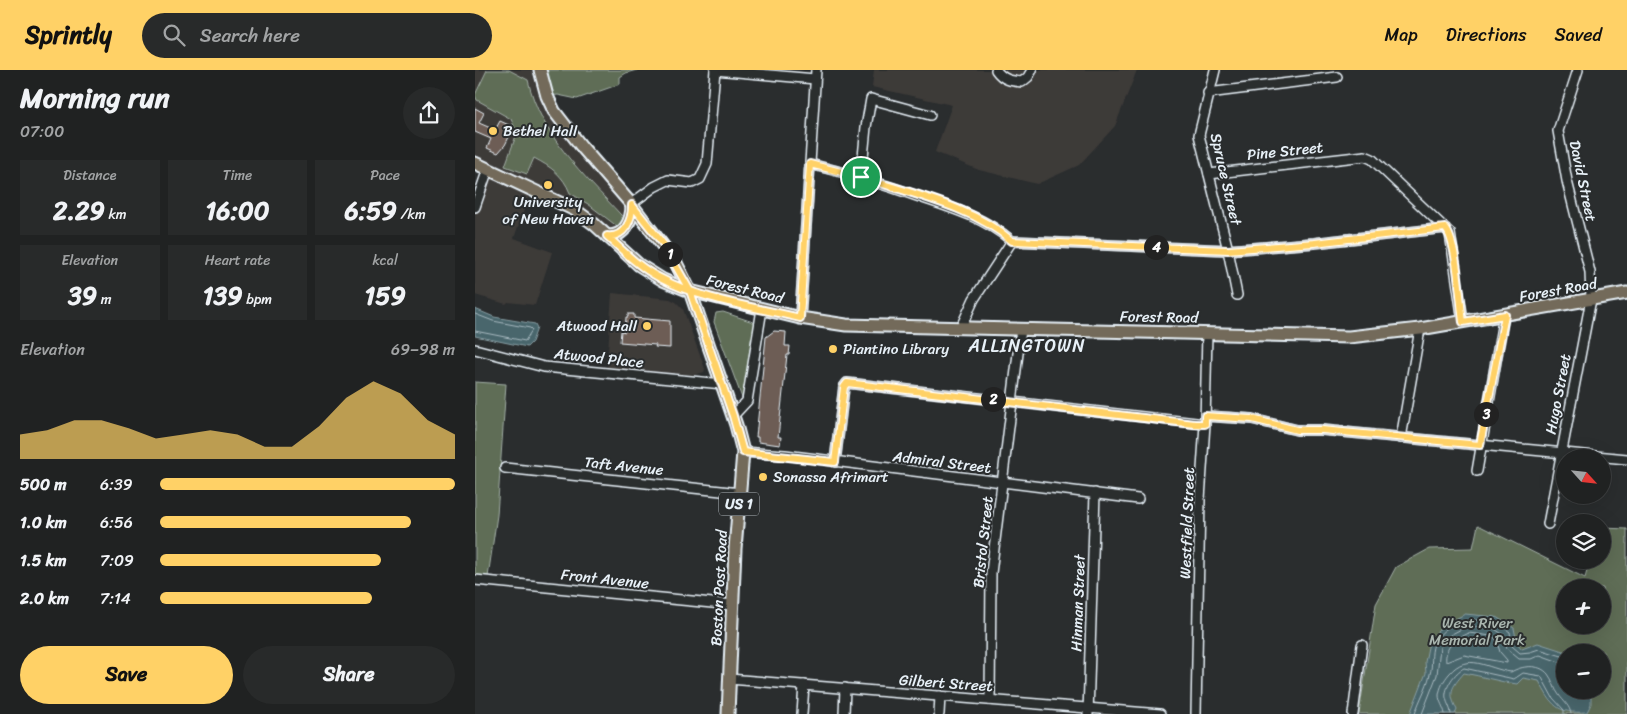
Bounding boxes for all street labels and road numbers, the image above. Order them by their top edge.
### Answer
street label: Spruce Street [1203,130,1249,229]
street label: Pine Street [1246,134,1325,168]
street label: David Street [1562,138,1604,225]
street label: Forest Road [704,267,787,311]
street label: Forest Road [1517,270,1600,310]
street label: Forest Road [1120,303,1200,331]
street label: Atwood Place [552,340,645,376]
street label: Hugo Street [1537,351,1579,436]
street label: Admiral Street [890,443,993,481]
street label: Taft Avenue [583,449,665,483]
street label: Westfield Street [1172,466,1202,579]
road number: US 1 [719,492,759,516]
street label: Bristol Street [965,494,1001,589]
street label: Boston Post Road [703,528,735,647]
street label: Hinman Street [1063,553,1093,652]
street label: Front Avenue [560,561,651,597]
street label: Gilbert Street [898,667,994,699]

